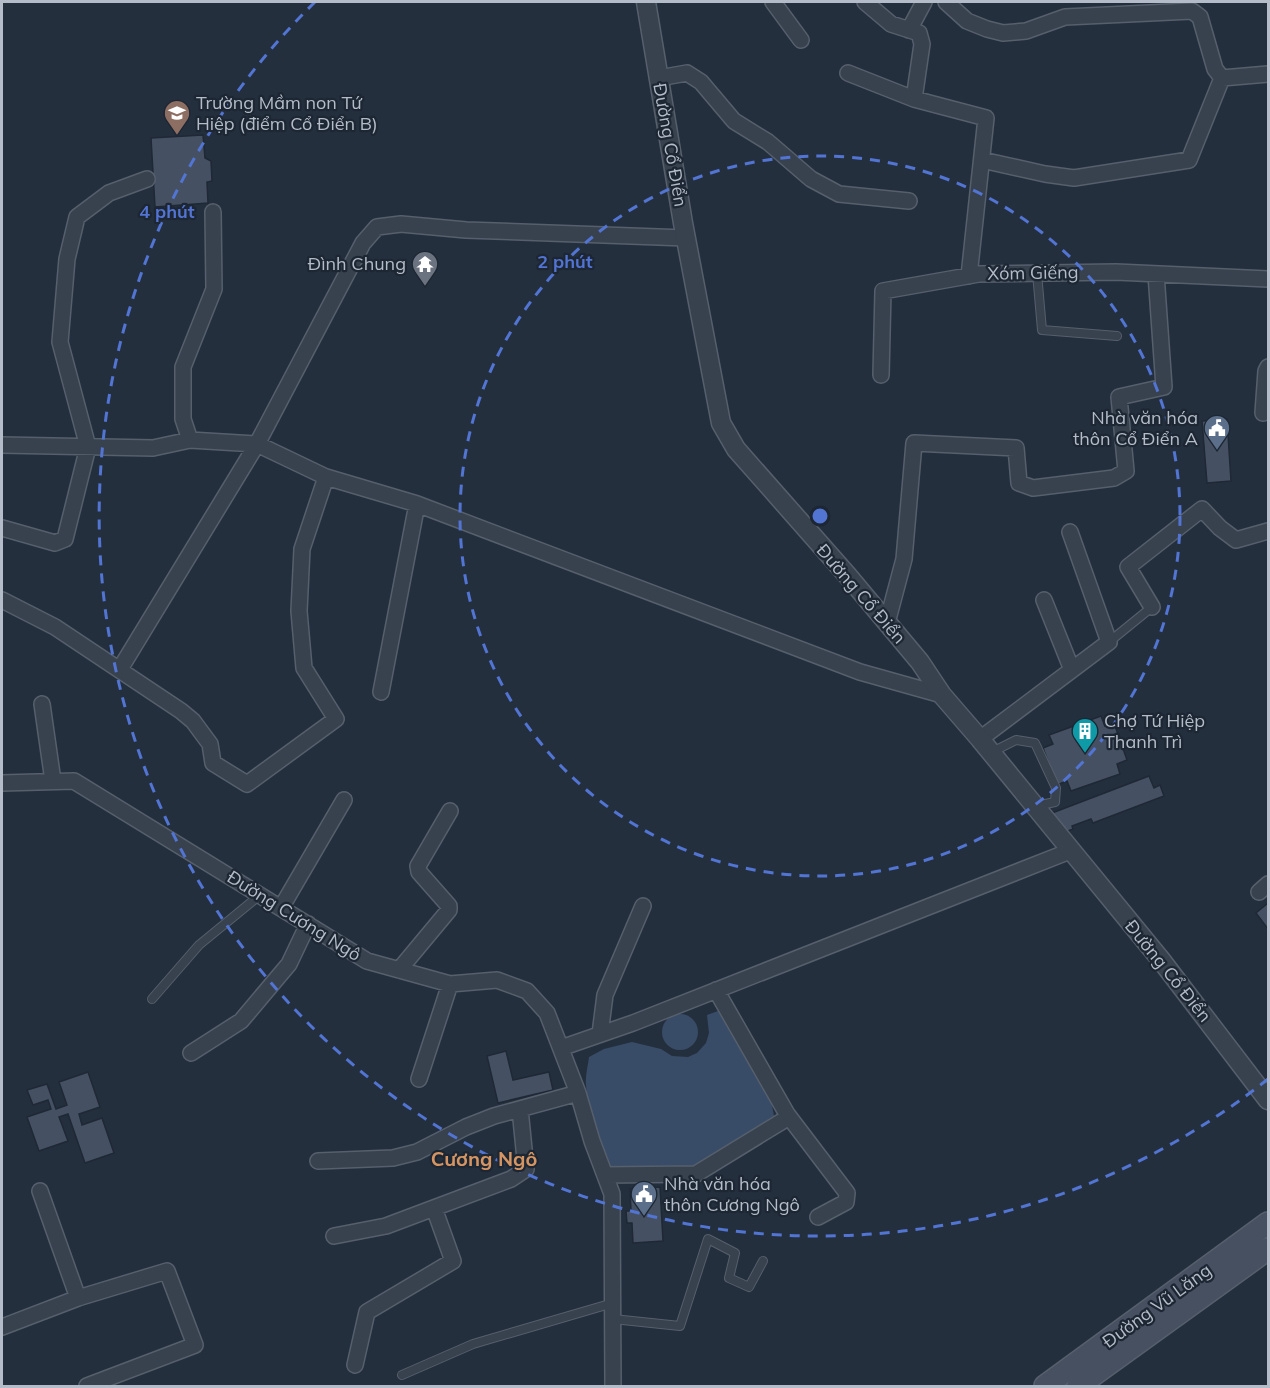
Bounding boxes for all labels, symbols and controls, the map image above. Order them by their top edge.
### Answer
street label: Đường Cổ Điển [648,81,693,208]
place label: Trường Mầm non Tứ Hiệp (điểm Cổ Điển B) [196,91,378,135]
school or university icon: Trường Mầm non Tứ Hiệp (điểm Cổ Điển B) [162,98,192,136]
text: 4 phút [139,200,195,223]
temple icon: Đình Chung [410,249,440,287]
text: 2 phút [537,250,593,273]
place label: Đình Chung [308,252,406,275]
street label: Xóm Giếng [987,260,1079,285]
place label: Nhà văn hóa thôn Cổ Điển A [1073,406,1198,450]
public building icon: Nhà văn hóa thôn Cổ Điển A [1202,413,1232,451]
centre of rings [810,506,830,526]
street label: Đường Cổ Điển [812,539,911,648]
place label: Chợ Tứ Hiệp Thanh Trì [1104,709,1205,753]
building icon: Chợ Tứ Hiệp Thanh Trì [1070,716,1100,754]
street label: Đường Cương Ngô [223,865,366,966]
street label: Đường Cổ Điển [1120,915,1217,1026]
district label: Cương Ngô [431,1146,537,1171]
place label: Nhà văn hóa thôn Cương Ngô [664,1172,800,1216]
public building icon: Nhà văn hóa thôn Cương Ngô [629,1179,659,1217]
street label: Đường Vũ Lăng [1098,1258,1216,1353]

